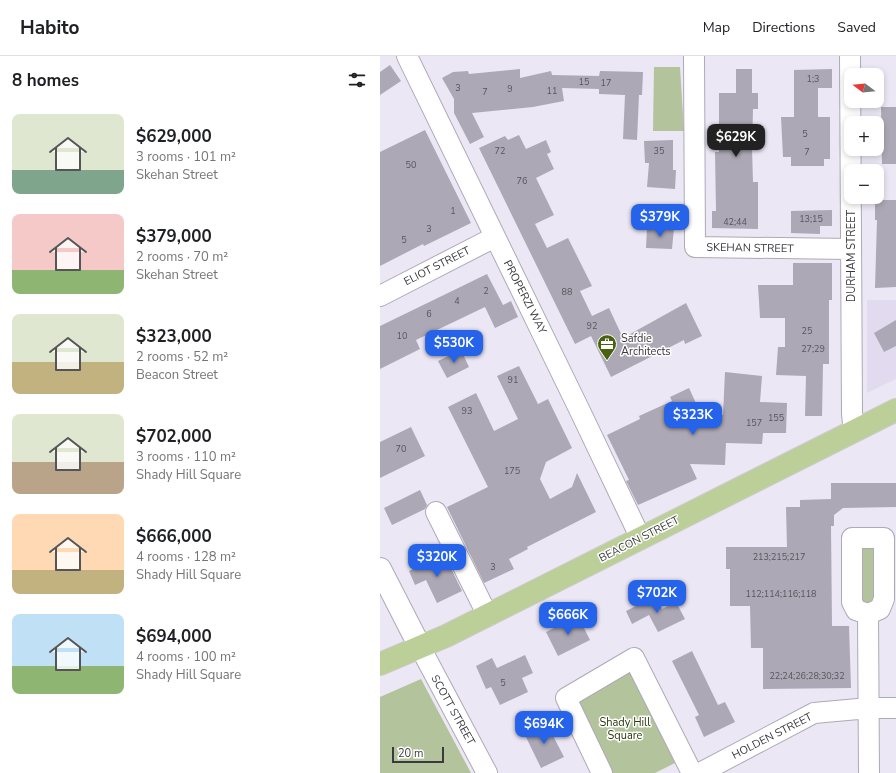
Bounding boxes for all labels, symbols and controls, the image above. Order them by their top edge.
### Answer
text: Habito [20,15,79,41]
text: Map [703,18,730,37]
text: Directions [752,18,815,37]
text: Saved [837,18,876,37]
north arrow [844,68,884,108]
map controls [844,68,884,204]
text: 8 homes [12,69,79,92]
icon: filters [346,69,368,91]
house number: 1;3 [807,73,819,85]
house number: 15 [579,76,589,88]
house number: 17 [601,77,611,89]
house number: 3 [455,82,461,94]
house number: 9 [507,83,513,95]
house number: 11 [547,85,557,97]
house number: 7 [482,86,488,98]
button: + [844,116,884,156]
pin: $629K [708,124,764,158]
text: $629,000 [136,125,212,148]
text: $629K [716,128,756,146]
house number: 5 [802,128,808,140]
icon: home [44,130,92,178]
house number: 72 [495,145,505,157]
house number: 35 [654,145,664,157]
house number: 7 [804,146,810,158]
text: 3 rooms · 101 m² [136,148,236,166]
house number: 50 [406,159,416,171]
button: − [844,164,884,204]
text: Skehan Street [136,166,218,184]
house number: 76 [517,175,527,187]
pin: $379K [632,204,688,238]
house number: 1 [450,205,456,217]
text: $379K [640,208,680,226]
street label: DURHAM STREET [844,210,859,302]
house number: 13;15 [799,213,823,225]
house number: 42;44 [723,216,747,228]
house number: 3 [426,223,432,235]
text: $379,000 [136,225,212,248]
icon: home [44,230,92,278]
house number: 5 [401,234,407,246]
street label: SKEHAN STREET [706,240,794,256]
street label: ELIOT STREET [401,243,473,289]
text: 2 rooms · 70 m² [136,248,228,266]
street label: PROPERZI WAY [500,258,550,337]
text: Skehan Street [136,266,218,284]
house number: 2 [483,285,489,297]
house number: 88 [562,286,572,298]
house number: 4 [454,295,460,307]
house number: 6 [426,308,432,320]
house number: 92 [587,320,597,332]
text: $323,000 [136,325,212,348]
house number: 25 [802,325,812,337]
icon: home [44,330,92,378]
house number: 10 [397,330,407,342]
pin: $530K [426,330,482,364]
place label: Safdie Architects [621,331,671,359]
office icon: Safdie Architects [596,333,618,361]
text: $530K [434,334,474,352]
house number: 27;29 [801,343,825,355]
text: 2 rooms · 52 m² [136,348,228,366]
text: Beacon Street [136,366,218,384]
house number: 91 [508,374,518,386]
pin: $323K [665,402,721,436]
house number: 93 [462,405,472,417]
text: $323K [673,406,713,424]
house number: 155 [768,412,784,424]
house number: 157 [746,417,762,429]
text: $702,000 [136,425,212,448]
icon: home [44,430,92,478]
house number: 70 [396,443,406,455]
text: 3 rooms · 110 m² [136,448,236,466]
house number: 175 [504,465,520,477]
text: Shady Hill Square [136,466,241,484]
street label: BEACON STREET [596,512,682,566]
text: $666,000 [136,525,212,548]
icon: home [44,530,92,578]
pin: $320K [409,544,465,578]
text: 4 rooms · 128 m² [136,548,236,566]
text: $320K [417,548,457,566]
house number: 213;215;217 [753,551,805,563]
house number: 3 [490,561,496,573]
text: Shady Hill Square [136,566,241,584]
pin: $702K [629,580,685,614]
text: $702K [637,584,677,602]
house number: 112;114;116;118 [746,588,816,600]
pin: $666K [540,602,596,636]
text: $666K [548,606,588,624]
text: $694,000 [136,625,212,648]
icon: home [44,630,92,678]
text: 4 rooms · 100 m² [136,648,236,666]
text: Shady Hill Square [136,666,241,684]
house number: 22;24;26;28;30;32 [769,670,845,682]
street label: SCOTT STREET [428,672,479,748]
house number: 5 [500,677,506,689]
street label: HOLDEN STREET [729,709,815,763]
pin: $694K [516,711,572,745]
text: $694K [524,715,564,733]
park label: Shady Hill Square [599,715,651,743]
scale bar [392,745,444,764]
text: 20 m [398,746,423,761]

